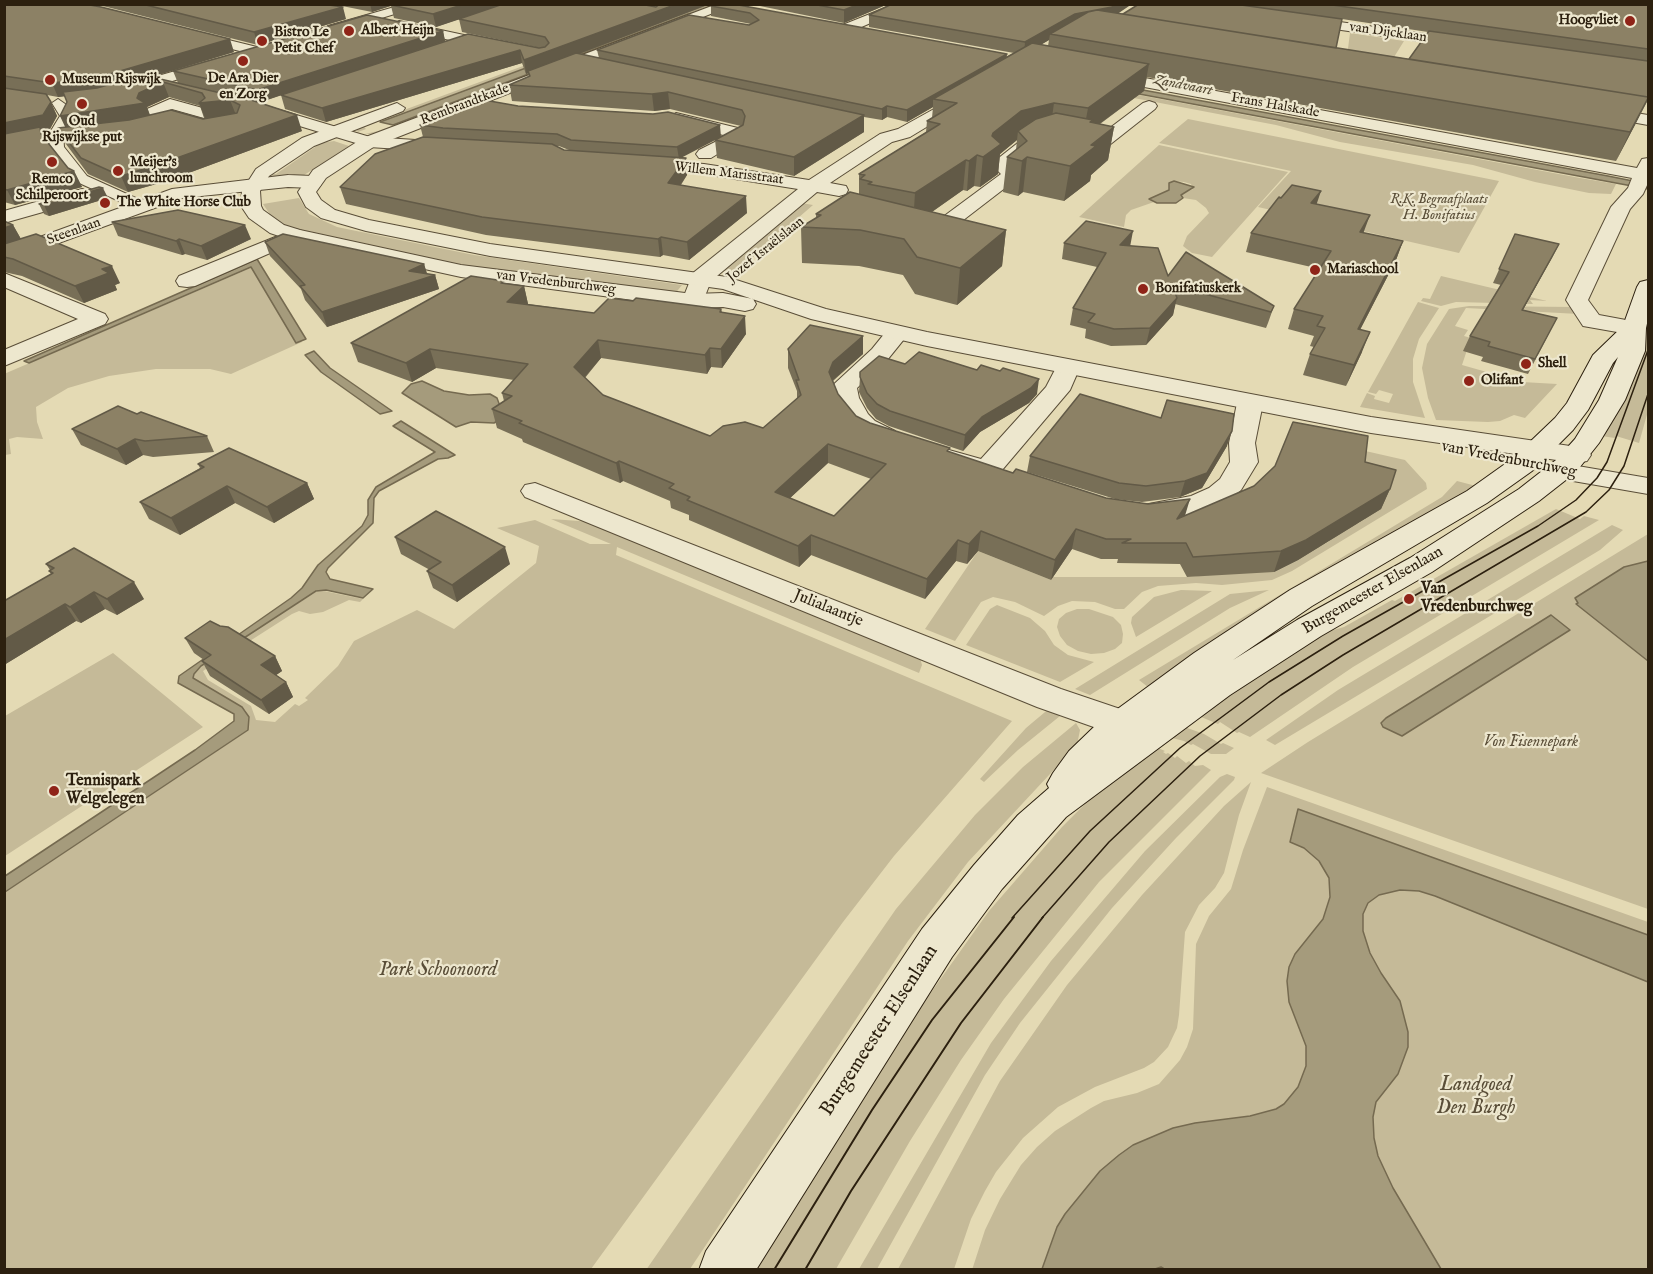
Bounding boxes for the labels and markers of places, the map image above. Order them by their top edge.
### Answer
place label: Hoogvliet [1558,13,1618,29]
marker: Hoogvliet [1623,14,1637,28]
place label: Albert Heijn [361,23,434,39]
marker: Albert Heijn [342,24,356,38]
place label: Bistro Le Petit Chef [274,25,334,57]
marker: Bistro Le Petit Chef [255,34,269,48]
marker: De Ara Dier en Zorg [236,54,250,68]
place label: De Ara Dier en Zorg [208,71,278,104]
place label: Museum Rijswijk [62,72,161,88]
marker: Museum Rijswijk [43,73,57,87]
marker: Oud Rijswijkse put [75,97,89,111]
place label: Oud Rijswijkse put [42,114,122,146]
marker: Remco Schilperoort [45,155,59,169]
place label: Meijer's lunchroom [130,155,193,188]
marker: Meijer's lunchroom [111,164,125,178]
place label: Remco Schilperoort [16,172,88,204]
place label: The White Horse Club [117,195,251,211]
marker: The White Horse Club [98,196,112,210]
place label: Mariaschool [1327,262,1398,278]
marker: Mariaschool [1308,263,1322,277]
place label: Bonifatiuskerk [1155,281,1241,297]
marker: Bonifatiuskerk [1136,282,1150,296]
place label: Shell [1538,356,1567,372]
marker: Shell [1519,357,1533,371]
place label: Olifant [1481,373,1524,389]
marker: Olifant [1462,374,1476,388]
place label: Van Vredenburchweg [1421,580,1532,618]
marker: Van Vredenburchweg [1402,592,1416,606]
place label: Tennispark Welgelegen [66,772,144,810]
marker: Tennispark Welgelegen [47,784,61,798]

